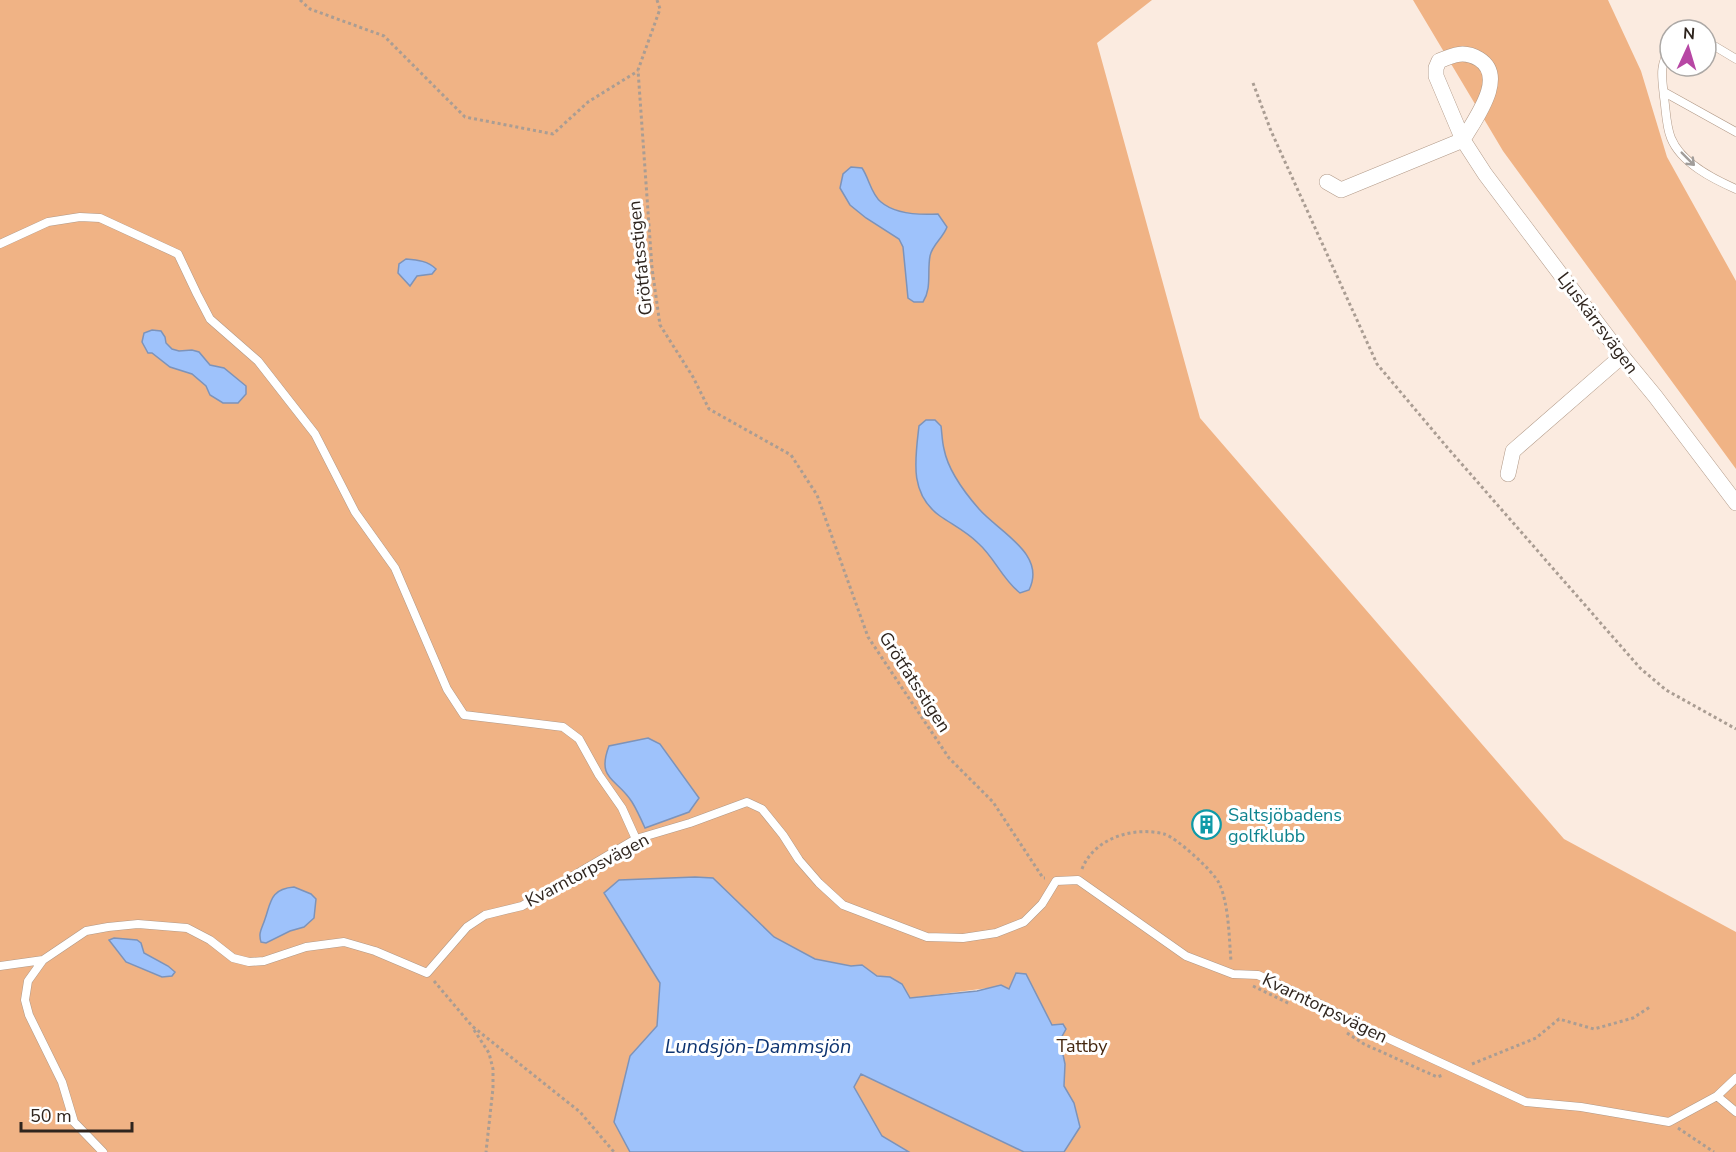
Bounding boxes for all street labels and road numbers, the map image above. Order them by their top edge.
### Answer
street label: Grötfatsstigen [622,199,658,317]
street label: Ljuskärrsvägen [1552,267,1644,379]
street label: Grötfatsstigen [873,627,957,737]
street label: Kvarntorpsvägen [521,827,653,913]
street label: Kvarntorpsvägen [1258,967,1392,1049]

